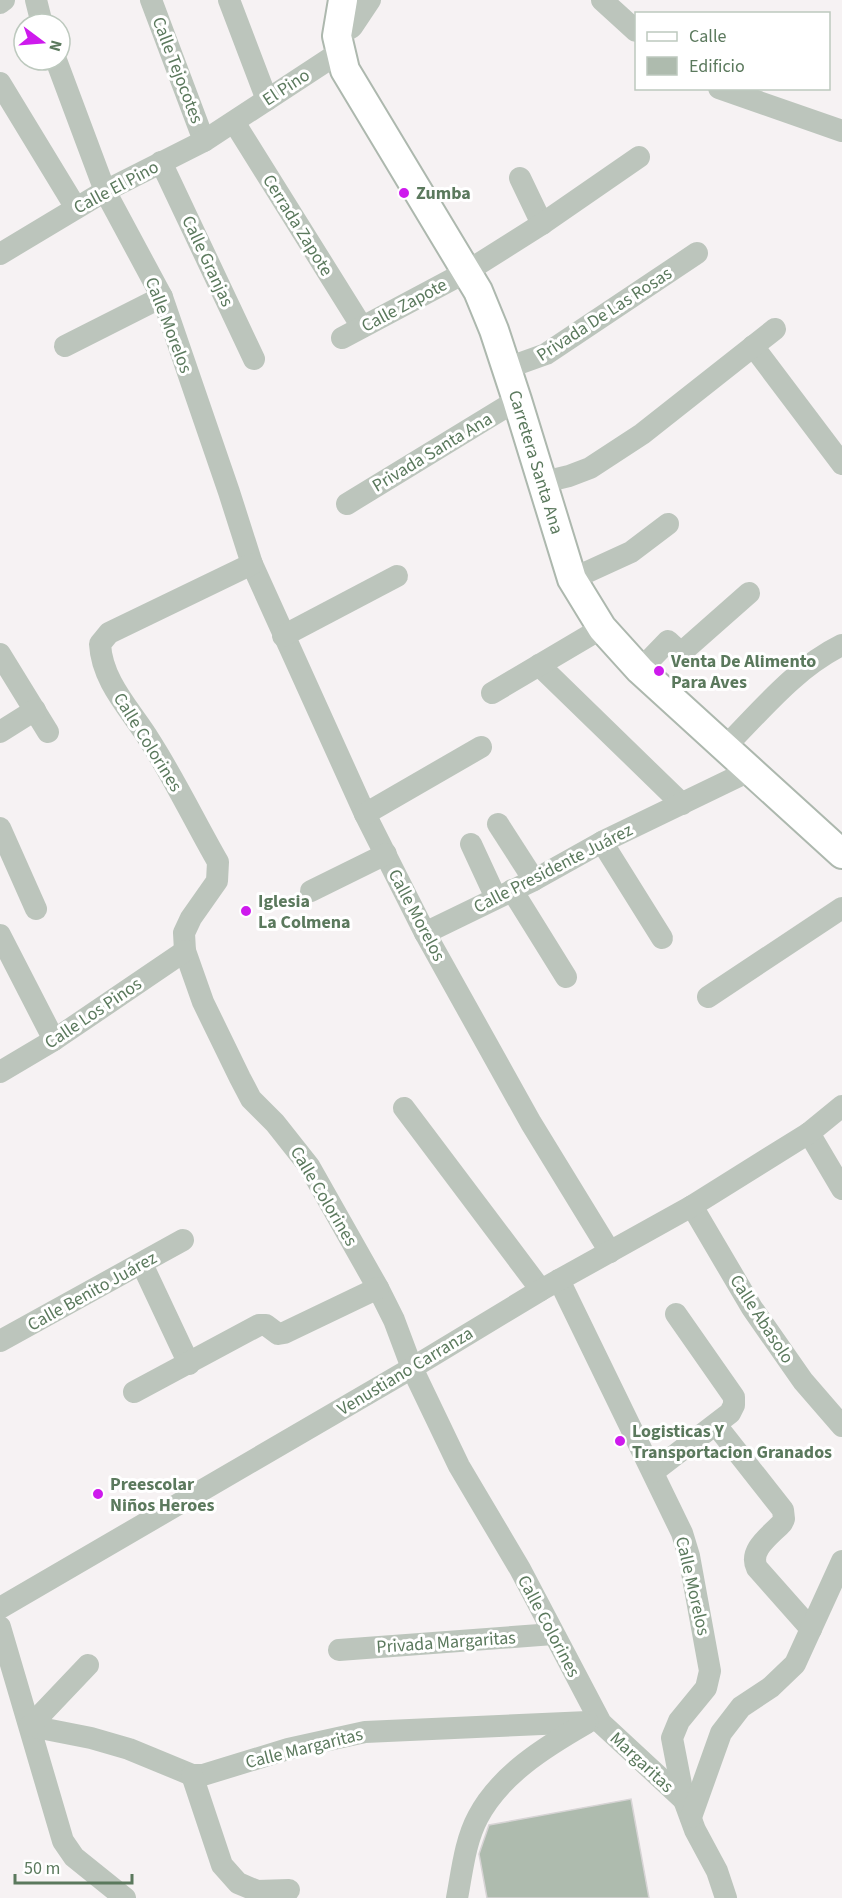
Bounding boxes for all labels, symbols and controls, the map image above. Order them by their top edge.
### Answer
north arrow [12,12,72,72]
legend [635,12,830,90]
street label: Calle Tejocotes [146,13,209,127]
text: Calle [689,24,727,49]
text: N [43,38,67,54]
text: Edificio [689,54,745,79]
street label: El Pino [258,63,315,112]
street label: Calle El Pino [69,155,163,220]
street label: Cerrada Zapote [256,170,339,281]
place label: Zumba [416,181,471,206]
marker: Zumba [397,186,411,200]
street label: Calle Granjas [176,212,240,311]
street label: Privada De Las Rosas [532,261,677,368]
street label: Calle Zapote [357,272,452,338]
street label: Calle Morelos [139,274,198,377]
street label: Carretera Santa Ana [502,387,569,537]
street label: Privada Santa Ana [367,407,497,498]
place label: Venta De Alimento Para Aves [670,649,816,695]
marker: Venta De Alimento Para Aves [652,664,666,678]
street label: Calle Colorines [107,688,188,797]
street label: Calle Presidente Juárez [469,817,637,919]
street label: Calle Morelos [382,865,451,966]
place label: Iglesia La Colmena [258,889,351,935]
marker: Iglesia La Colmena [239,904,253,918]
street label: Calle Los Pinos [40,972,147,1055]
street label: Calle Colorines [284,1142,363,1251]
street label: Calle Benito Juárez [23,1245,162,1337]
street label: Calle Abasolo [724,1270,800,1369]
street label: Venustiano Carranza [333,1321,478,1422]
place label: Logisticas Y Transportacion Granados [632,1419,832,1465]
marker: Logisticas Y Transportacion Granados [613,1434,627,1448]
place label: Preescolar Niños Heroes [110,1472,214,1518]
marker: Preescolar Niños Heroes [91,1487,105,1501]
street label: Calle Morelos [669,1534,716,1638]
street label: Calle Colorines [511,1571,586,1682]
street label: Privada Margaritas [375,1625,517,1660]
street label: Calle Margaritas [243,1722,365,1775]
street label: Margaritas [604,1726,679,1798]
scale bar [15,1847,132,1885]
text: 50 m [24,1856,60,1881]

